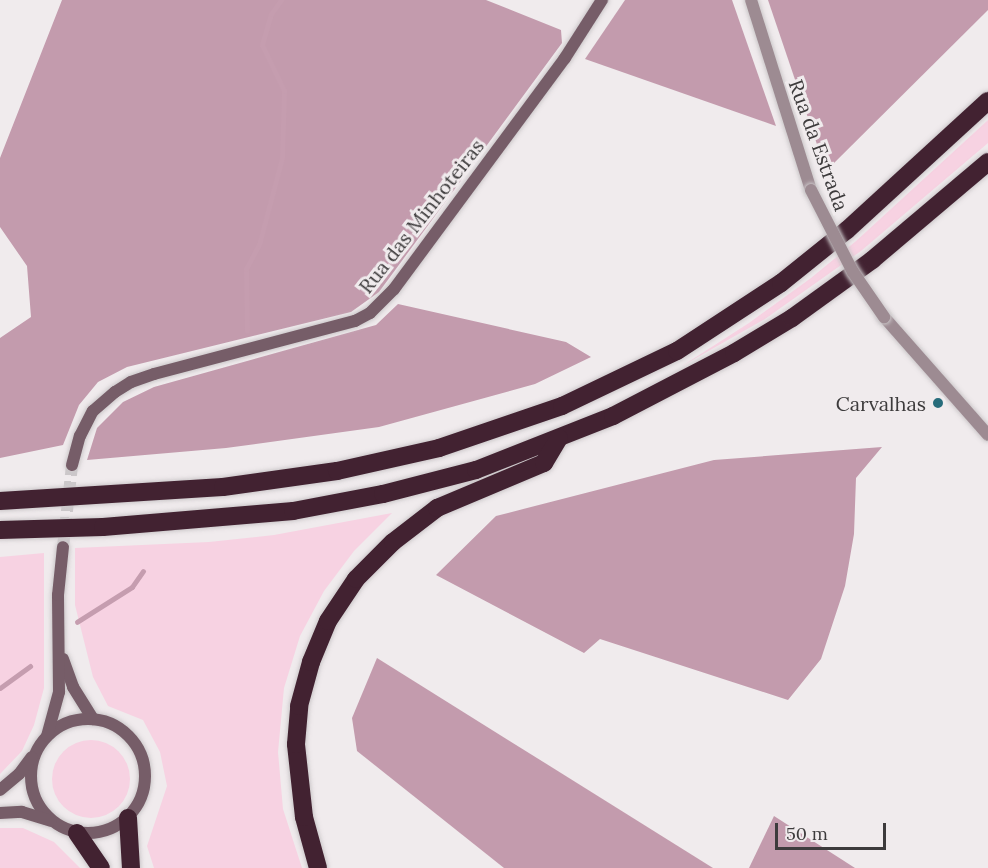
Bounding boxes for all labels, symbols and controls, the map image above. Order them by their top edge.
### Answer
street label: Rua da Estrada [784,76,854,214]
street label: Rua das Minhoteiras [353,134,489,298]
place label: Carvalhas [836,391,926,415]
marker: Carvalhas [931,396,945,410]
scale bar [778,811,889,849]
text: 50 m [786,822,828,845]

